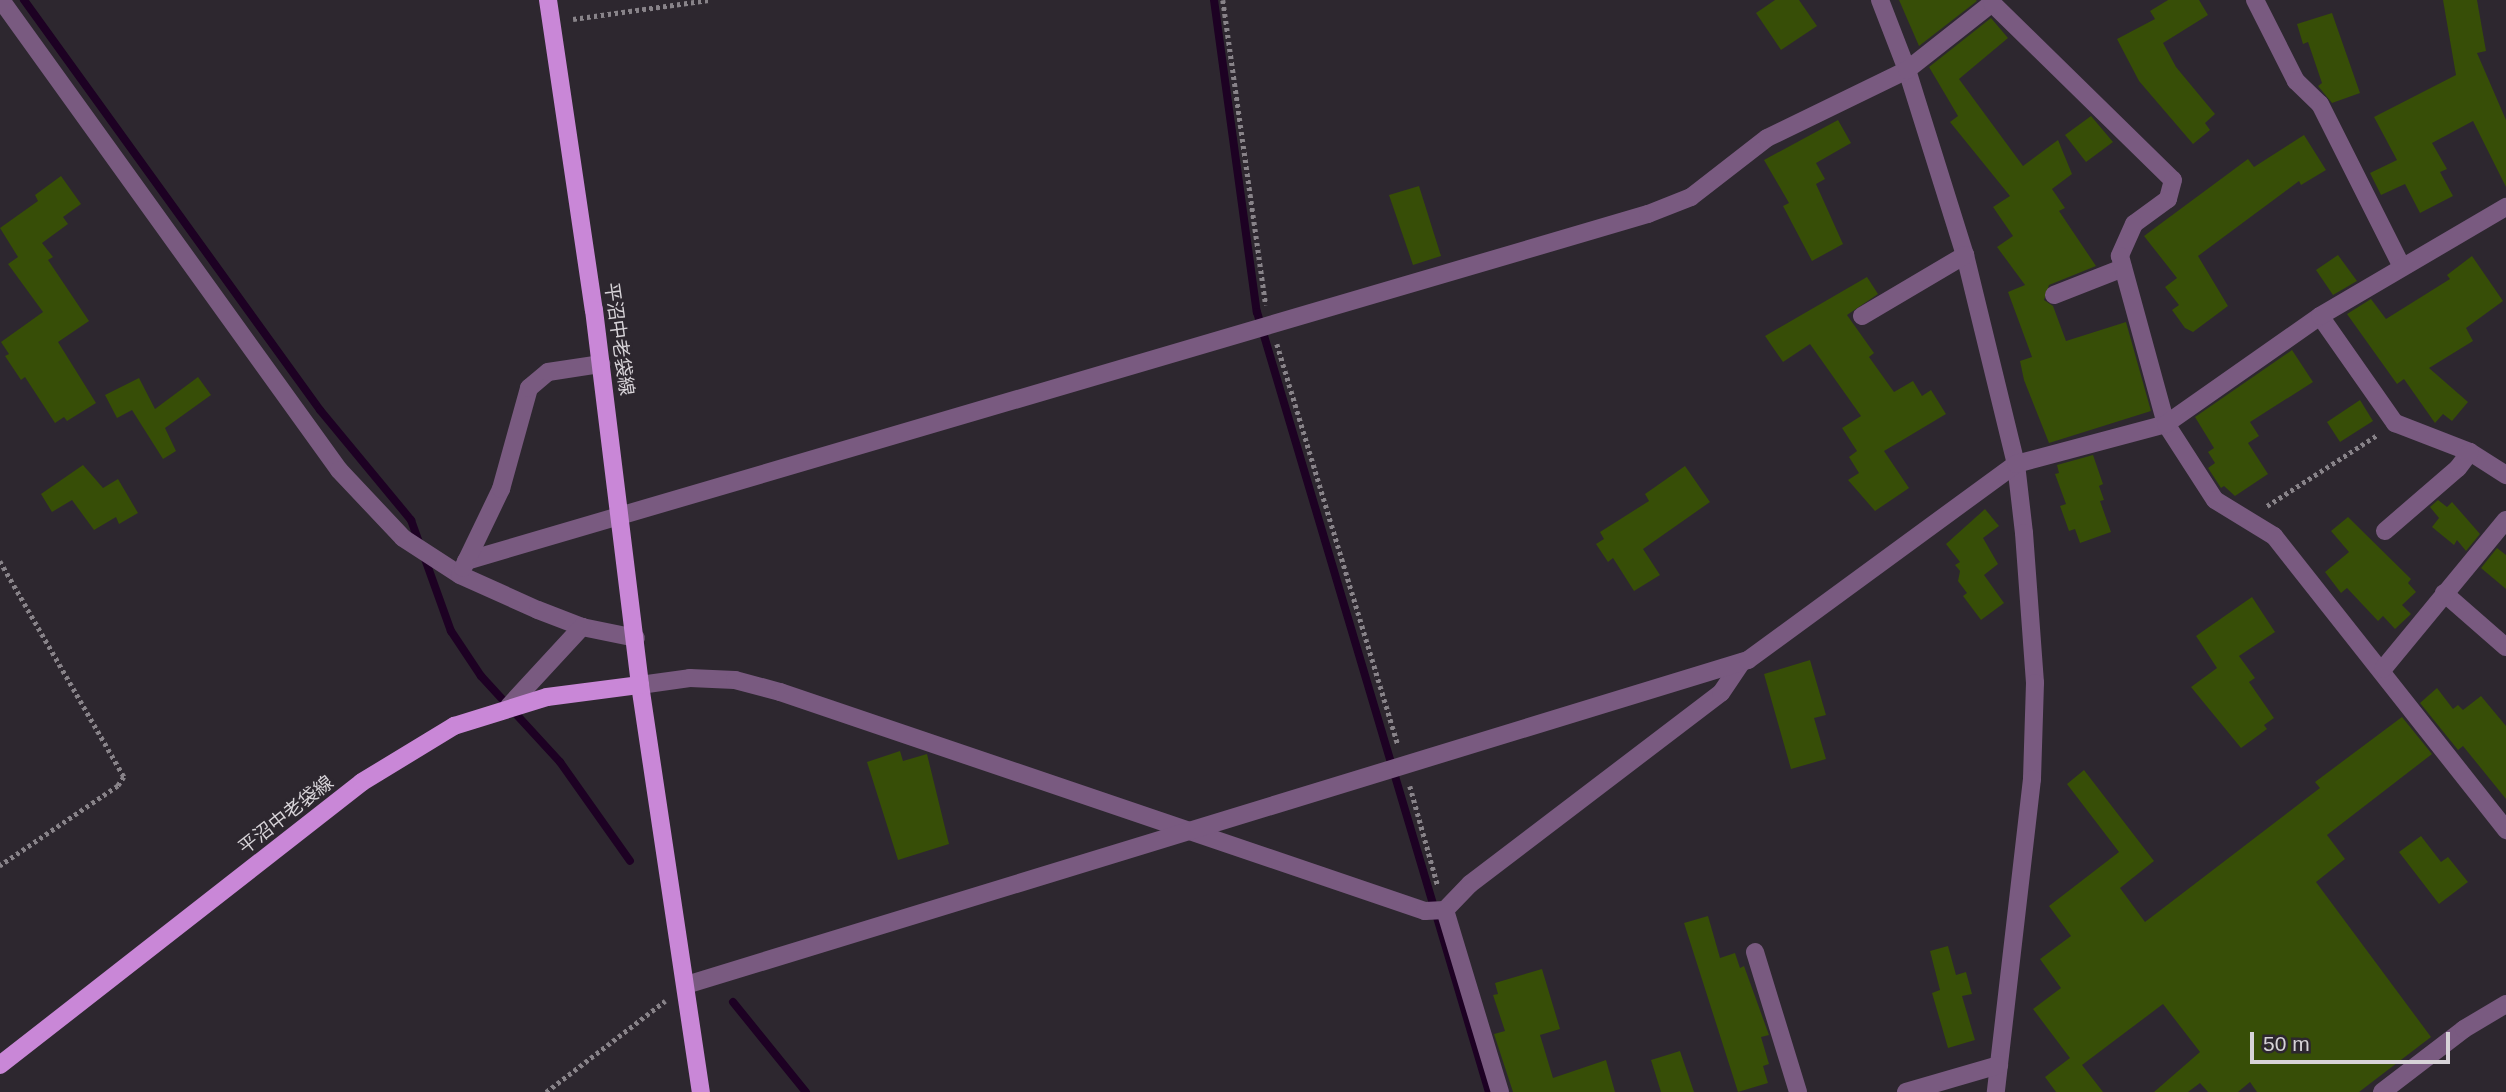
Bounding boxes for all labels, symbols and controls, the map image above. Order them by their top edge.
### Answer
street label: 平沼中老袋線 [600,281,638,397]
street label: 平沼中老袋線 [234,771,338,859]
scale bar [2254,1018,2454,1062]
text: 50 m [2263,1032,2310,1055]

